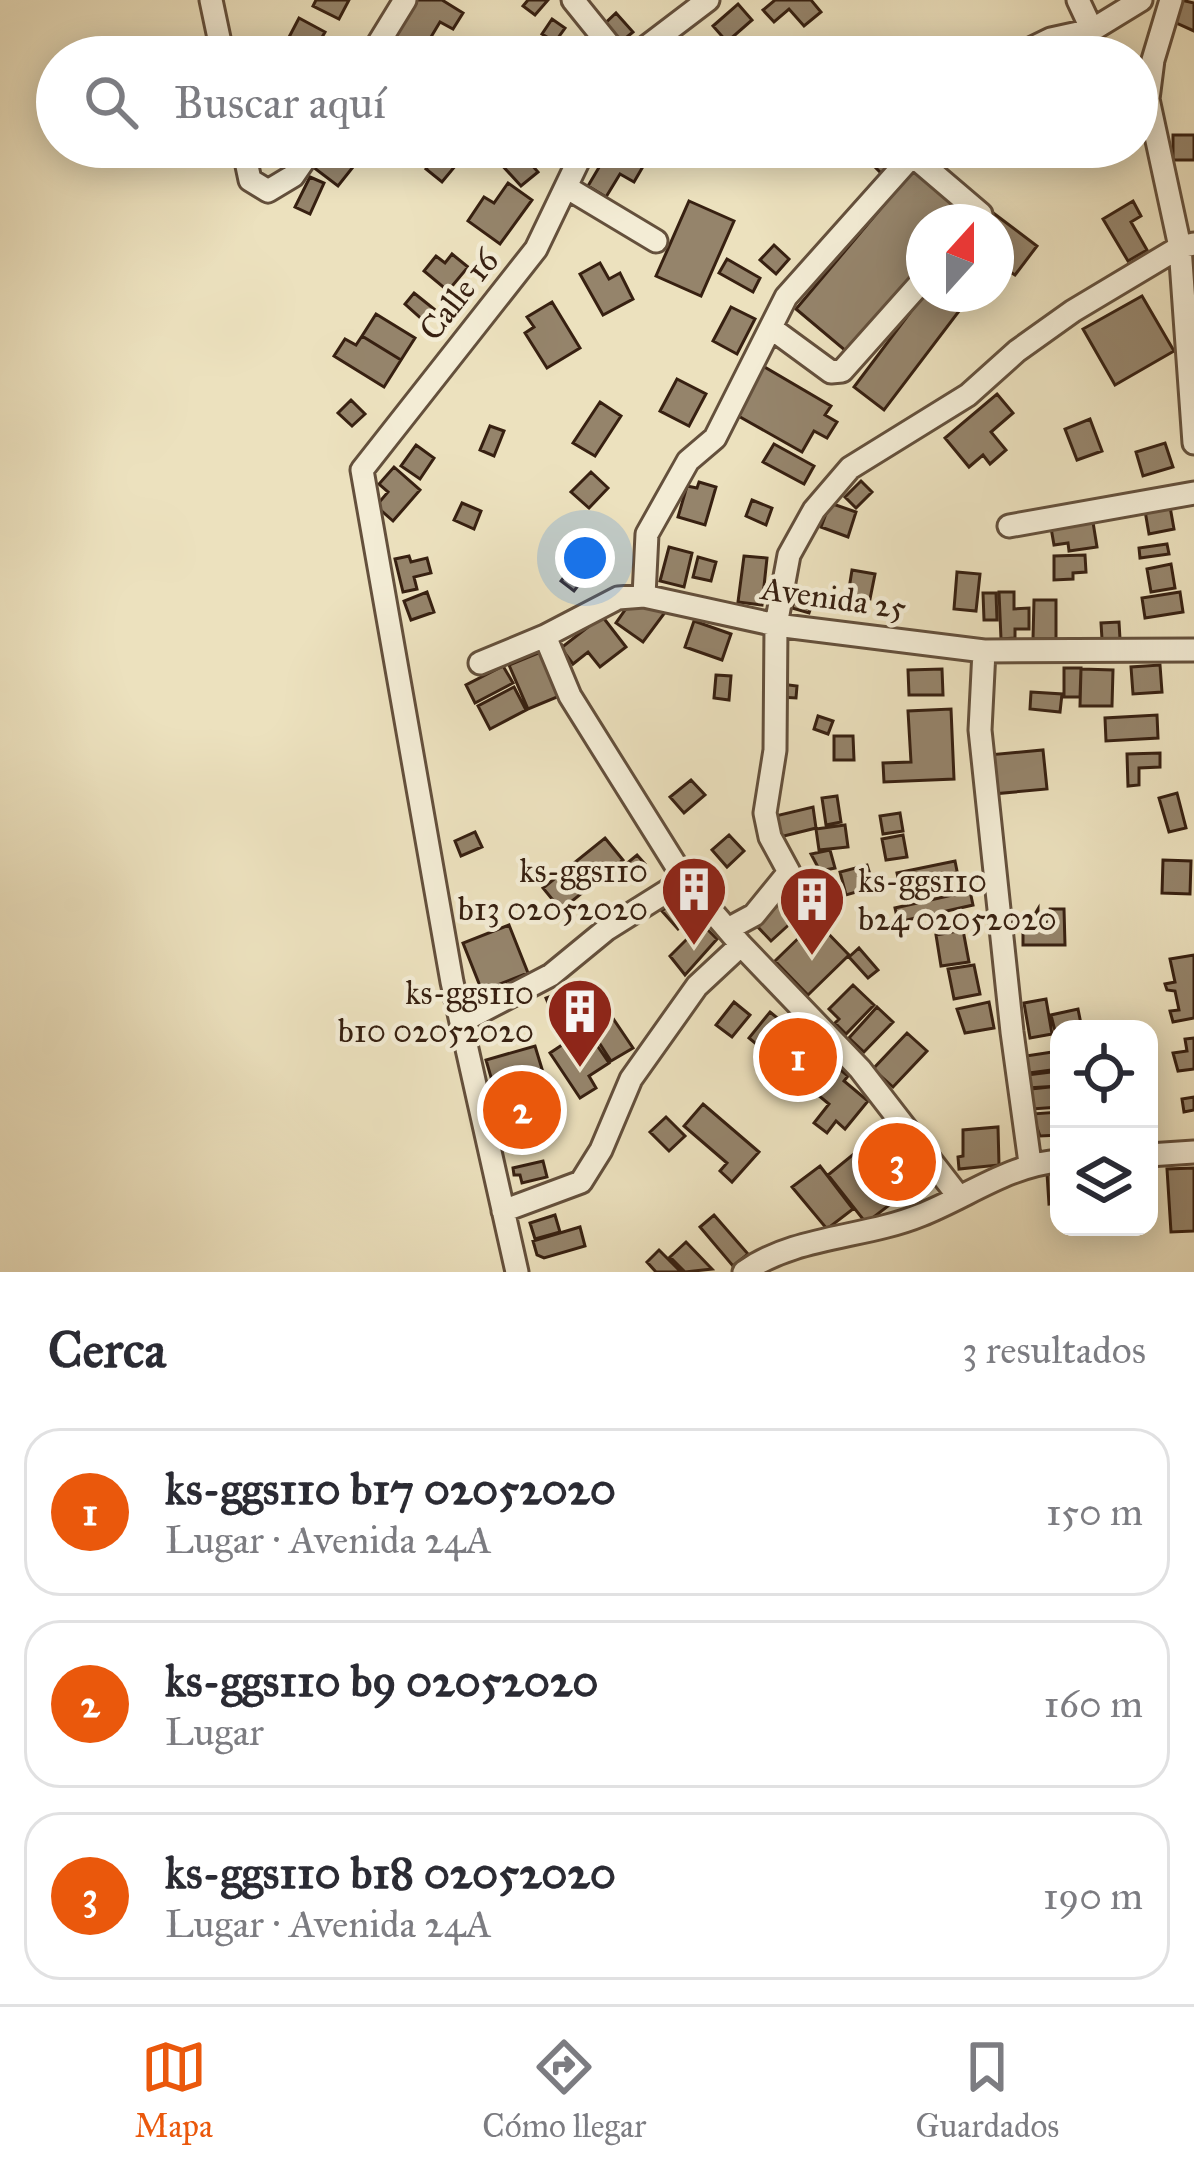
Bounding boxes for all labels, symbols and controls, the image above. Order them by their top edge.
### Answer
search box [36,36,1158,168]
icon: search [78,69,144,135]
text: Buscar aquí [174,75,386,130]
north arrow [906,204,1014,312]
street label: Calle 16 [411,240,507,348]
your location [555,528,615,588]
street label: Avenida 25 [757,568,909,628]
place label: ks-ggs110 b13 02052020 [458,851,648,929]
building icon: ks-ggs110 b13 02052020 [659,854,729,948]
place label: ks-ggs110 b24 02052020 [858,861,1057,939]
building icon: ks-ggs110 b24 02052020 [777,864,847,958]
place label: ks-ggs110 b10 02052020 [338,973,534,1051]
building icon: ks-ggs110 b10 02052020 [545,976,615,1070]
pin: 1 [759,1012,837,1102]
map controls [1050,1020,1158,1236]
button: locate [1050,1020,1158,1128]
pin: 2 [483,1065,561,1155]
pin: 3 [858,1117,936,1207]
button: layers [1050,1128,1158,1236]
text: Cerca [48,1319,166,1381]
text: 3 resultados [962,1326,1146,1374]
text: ks-ggs110 b17 02052020 [165,1461,616,1516]
text: 1 [82,1488,98,1536]
text: 150 m [1046,1488,1143,1536]
text: Lugar · Avenida 24A [165,1516,492,1564]
text: ks-ggs110 b9 02052020 [165,1653,598,1708]
text: 2 [80,1680,100,1728]
text: 160 m [1044,1680,1143,1728]
text: Lugar [165,1708,264,1756]
text: ks-ggs110 b18 02052020 [165,1845,616,1900]
text: 3 [82,1872,98,1920]
text: 190 m [1043,1872,1143,1920]
text: Lugar · Avenida 24A [165,1900,492,1948]
tab: Mapa [135,2034,213,2146]
tab: Cómo llegar [482,2034,646,2146]
tab: Guardados [916,2034,1059,2146]

